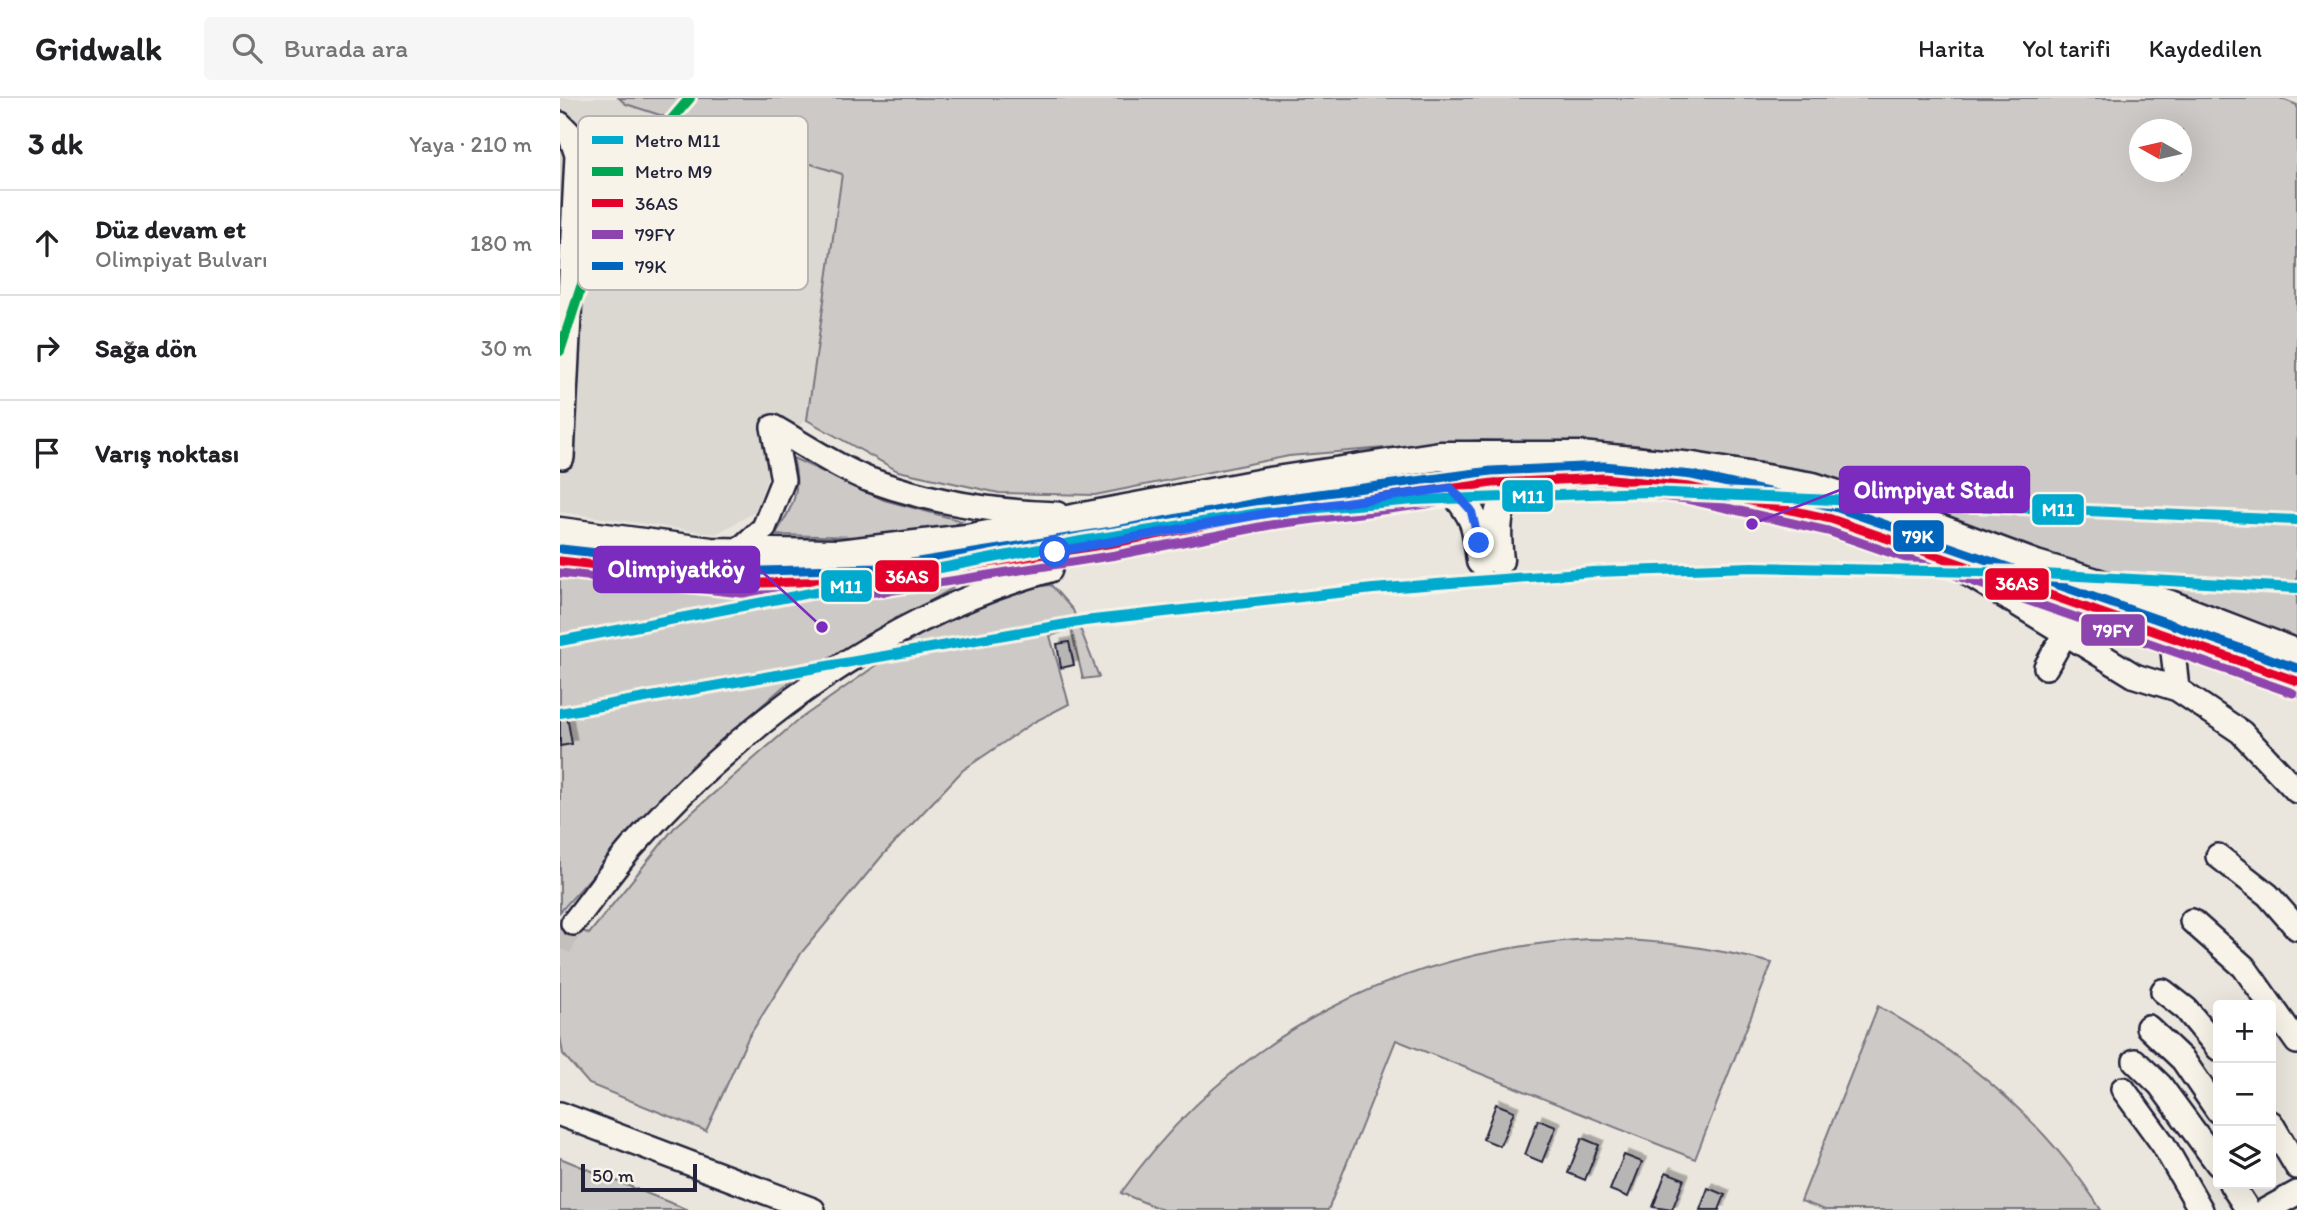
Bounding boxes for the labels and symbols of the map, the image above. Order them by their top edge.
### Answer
legend [578,116,808,290]
north arrow [2129,119,2192,182]
text: Metro M11 [635,129,720,152]
text: Metro M9 [635,160,713,183]
text: 36AS [635,192,678,215]
text: 79FY [635,223,675,246]
text: 79K [635,255,667,278]
callout: Olimpiyat Stadı [1840,467,2029,512]
text: Olimpiyat Stadı [1854,475,2015,505]
line badge: M11 [1501,479,1554,513]
text: M11 [1512,485,1544,508]
line badge: M11 [2031,493,2085,526]
text: M11 [2042,498,2074,521]
line badge: 79K [1892,519,1945,553]
text: 79K [1901,525,1935,548]
route end [1463,527,1494,558]
route start [1039,536,1070,567]
callout: Olimpiyatköy [594,547,759,592]
text: Olimpiyatköy [607,554,745,584]
line badge: 36AS [874,559,940,593]
text: 36AS [885,565,929,588]
line badge: 36AS [1984,567,2050,601]
line badge: M11 [820,569,873,603]
text: 36AS [1995,572,2039,595]
text: M11 [830,575,862,598]
line badge: 79FY [2080,613,2146,647]
text: 79FY [2092,619,2133,642]
scale bar [581,1161,696,1193]

